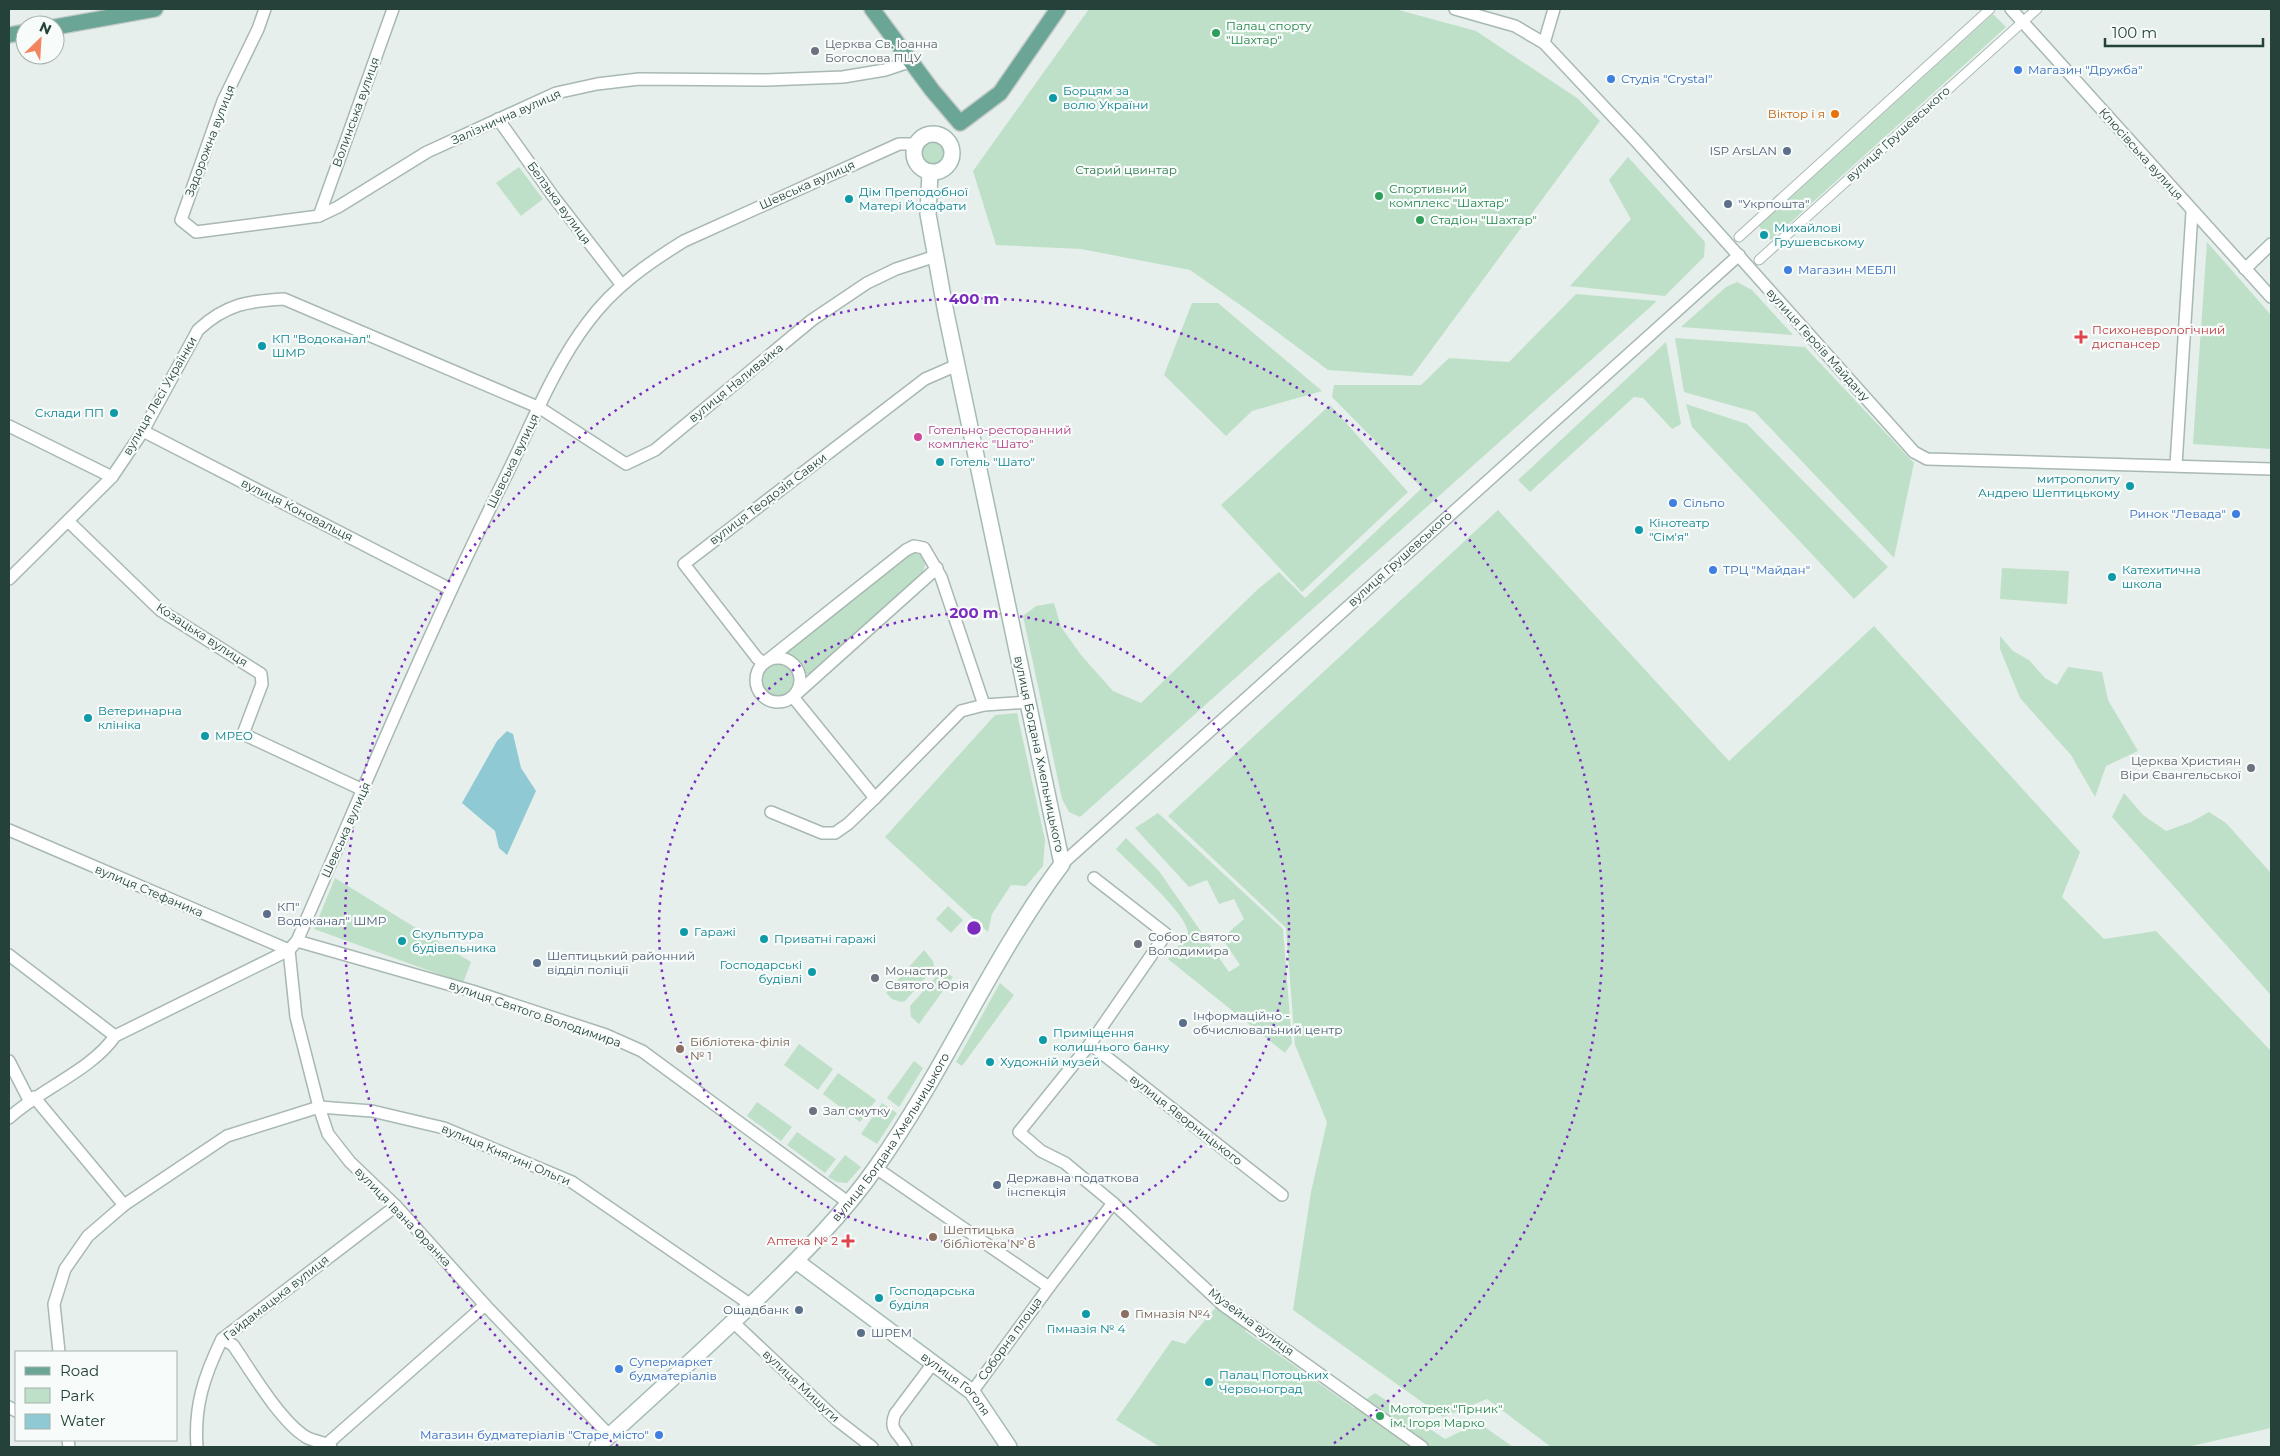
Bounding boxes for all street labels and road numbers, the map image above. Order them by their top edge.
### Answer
street label: Волинська вулиця [329,55,382,169]
street label: Задорожна вулиця [181,83,238,199]
street label: вулиця Грушевського [1842,83,1953,184]
street label: Залізнична вулиця [449,86,563,148]
street label: Клюсівська вулиця [2096,104,2187,203]
street label: Шевська вулиця [757,157,857,212]
street label: Белзька вулиця [524,158,595,247]
street label: вулиця Героїв Майдану [1764,285,1873,405]
street label: вулиця Лесі Українки [119,334,200,458]
street label: вулиця Наливайка [685,340,786,425]
street label: Шевська вулиця [483,411,542,511]
street label: вулиця Теодозія Савки [706,450,829,548]
street label: вулиця Коновальця [239,475,356,544]
street label: вулиця Грушевського [1344,508,1455,609]
street label: Козацька вулиця [154,599,251,670]
street label: вулиця Богдана Хмельницького [1011,654,1068,854]
street label: Шевська вулиця [318,780,373,880]
street label: вулиця Стефаника [93,861,206,920]
street label: вулиця Святого Володимира [447,977,623,1050]
street label: вулиця Богдана Хмельницького [828,1050,953,1224]
street label: вулиця Яворницького [1127,1071,1246,1168]
street label: вулиця Княгині Ольги [439,1121,573,1189]
street label: вулиця Івана Франка [352,1164,455,1270]
street label: Гайдамацька вулиця [220,1252,332,1344]
street label: Музейна вулиця [1205,1284,1297,1359]
street label: Соборна площа [974,1294,1045,1383]
street label: вулиця Мишуги [760,1346,843,1425]
street label: вулиця Гоголя [918,1349,994,1418]

